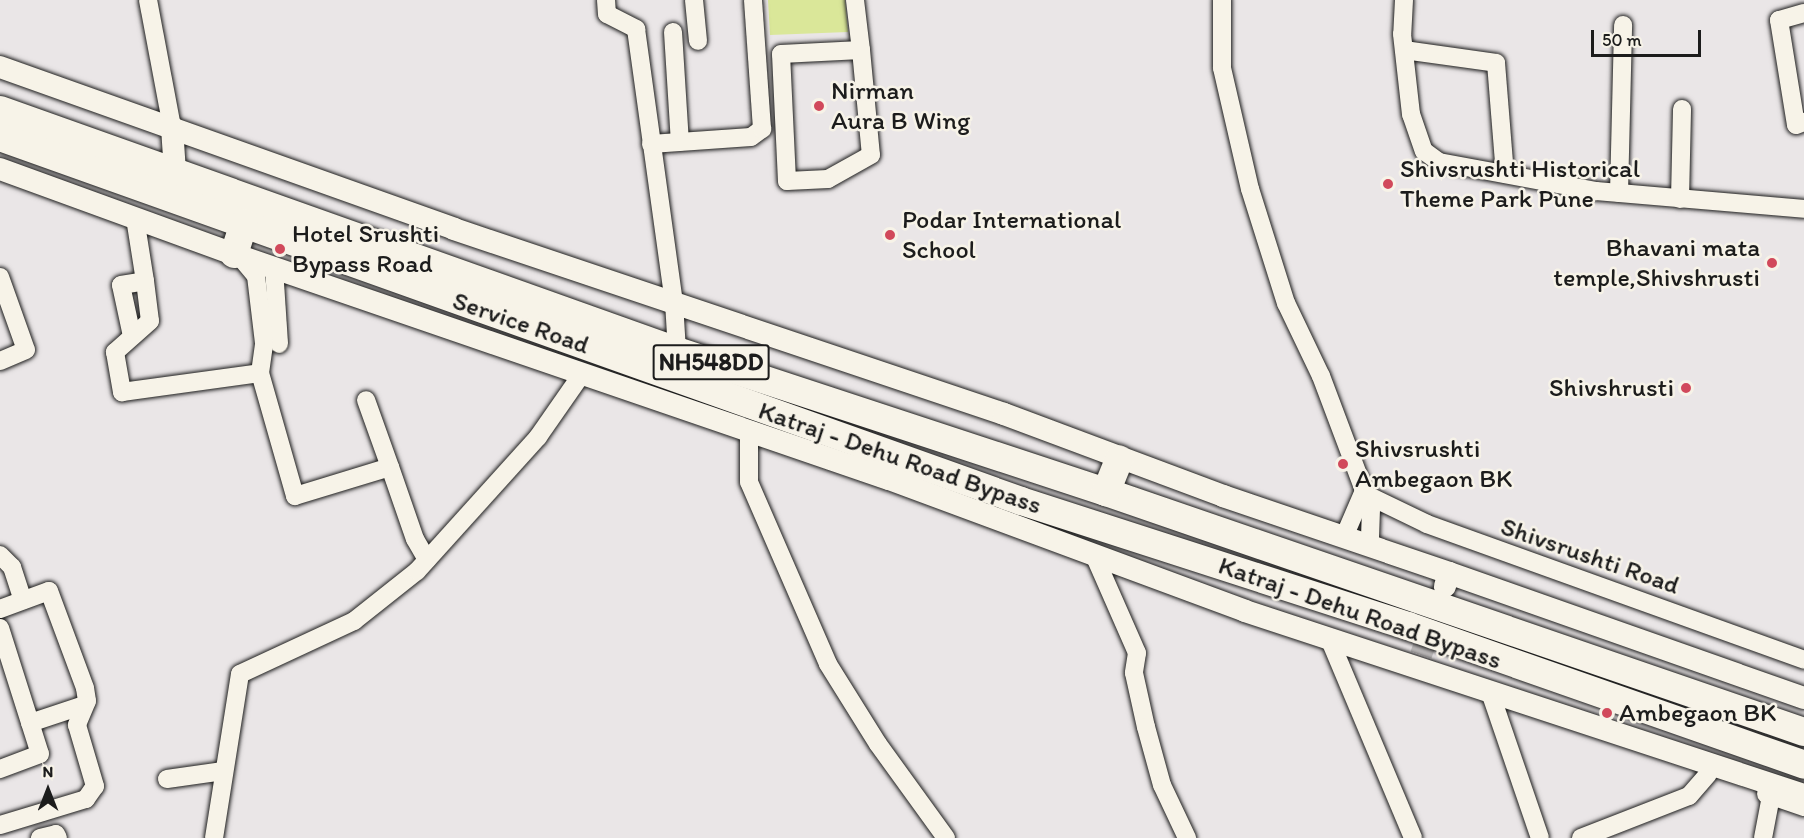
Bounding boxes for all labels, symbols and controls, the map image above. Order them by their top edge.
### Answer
scale bar [1594,18,1704,56]
text: 50 m [1602,29,1642,51]
place label: Nirman Aura B Wing [831,75,970,136]
marker: Nirman Aura B Wing [812,99,826,113]
place label: Shivsrushti Historical Theme Park Pune [1400,153,1640,214]
marker: Shivsrushti Historical Theme Park Pune [1381,177,1395,191]
place label: Podar International School [902,204,1121,266]
place label: Hotel Srushti Bypass Road [292,218,440,280]
marker: Podar International School [883,228,897,242]
place label: Bhavani mata temple,Shivshrusti [1553,232,1760,294]
marker: Hotel Srushti Bypass Road [273,242,287,256]
marker: Bhavani mata temple,Shivshrusti [1765,256,1779,270]
street label: Service Road [449,285,593,361]
road number: NH548DD [652,341,770,383]
place label: Shivshrusti [1549,372,1674,404]
marker: Shivshrusti [1679,381,1693,395]
street label: Katraj - Dehu Road Bypass [755,395,1045,521]
place label: Shivsrushti Ambegaon BK [1355,433,1512,494]
marker: Shivsrushti Ambegaon BK [1336,457,1350,471]
street label: Shivsrushti Road [1496,511,1684,601]
street label: Katraj - Dehu Road Bypass [1215,550,1505,676]
place label: Ambegaon BK [1619,697,1776,729]
marker: Ambegaon BK [1600,706,1614,720]
north arrow [18,760,78,820]
text: N [43,762,53,781]

